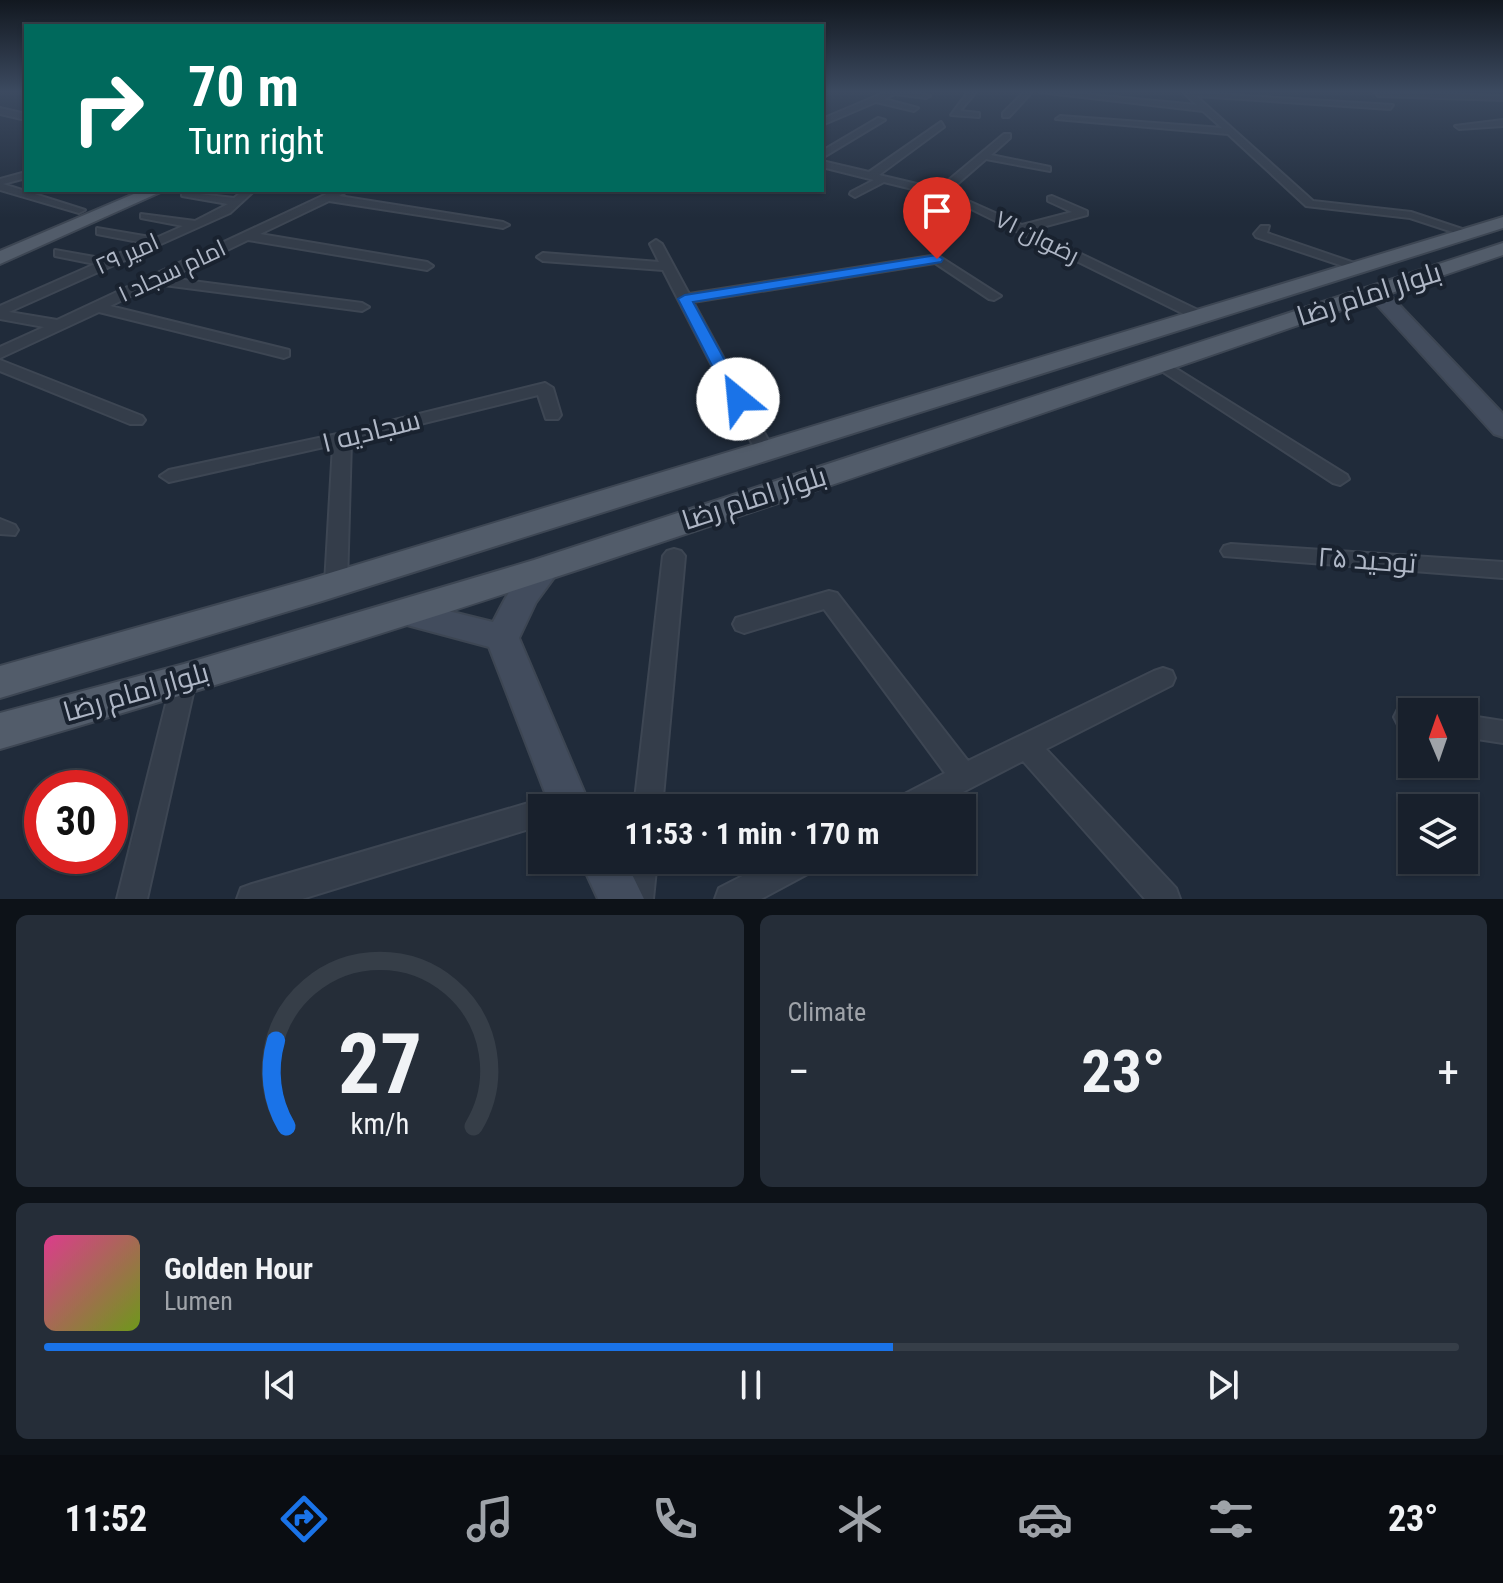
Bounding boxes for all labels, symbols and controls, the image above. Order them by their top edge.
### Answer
text: 70 m [188,54,299,120]
icon: right [56,56,160,160]
text: Turn right [188,121,324,163]
pin [903,177,971,259]
icon: arrive [915,189,959,233]
street label: رضوان ۷۱ [990,205,1084,269]
street label: امیر ۲۹ [91,228,163,280]
street label: امام سجاد ۱ [114,234,231,310]
street label: بلوار امام رضا [1293,255,1446,336]
position arrow [696,357,780,441]
street label: سجادیه ۱ [318,403,424,459]
street label: بلوار امام رضا [678,459,831,540]
street label: توحید ۲۵ [1317,540,1418,580]
street label: بلوار امام رضا [59,655,213,731]
north arrow [1398,698,1478,778]
map controls [1398,698,1478,874]
speed limit sign: 30 [24,770,128,874]
button: layers [1398,794,1478,874]
text: 11:53 · 1 min · 170 m [625,816,879,851]
text: Climate [788,997,866,1027]
text: 27 [338,1016,422,1113]
text: 23° [1081,1036,1165,1107]
text: − [788,1046,810,1098]
text: + [1437,1046,1459,1098]
text: km/h [350,1107,409,1141]
text: Golden Hour [164,1251,313,1286]
text: Lumen [164,1286,233,1316]
icon: previous [258,1363,302,1407]
icon: pause [729,1363,773,1407]
icon: next [1201,1363,1245,1407]
icon: directions [276,1491,332,1547]
icon: music [462,1491,518,1547]
icon: phone [647,1491,703,1547]
icon: climate [832,1491,888,1547]
icon: car [1017,1491,1073,1547]
icon: filters [1203,1491,1259,1547]
text: 11:52 [65,1498,147,1540]
text: 23° [1388,1498,1438,1540]

